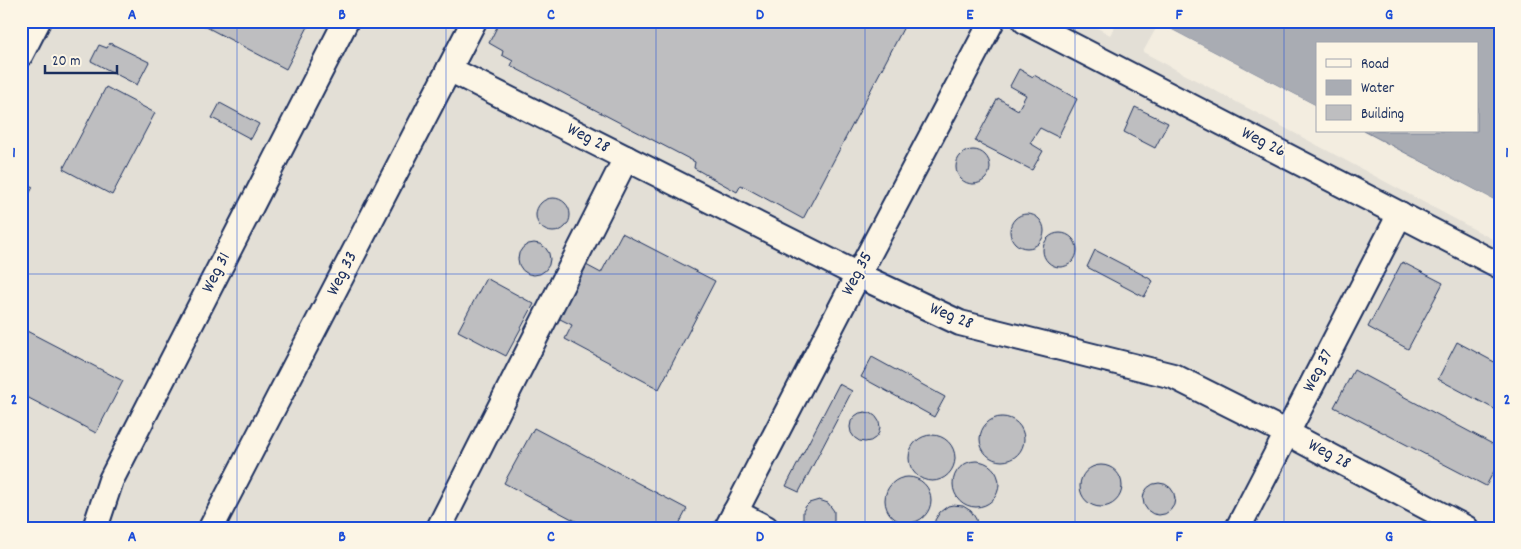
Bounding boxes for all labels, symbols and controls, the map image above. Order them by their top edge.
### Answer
text: A [128,4,137,27]
text: B [338,4,346,27]
text: C [547,4,555,27]
text: D [756,4,765,27]
text: E [966,4,974,27]
text: F [1175,4,1183,27]
text: G [1385,4,1393,27]
scale bar [45,42,118,74]
legend [1316,42,1478,132]
text: 20 m [52,51,80,73]
text: Road [1361,54,1389,76]
text: Water [1361,78,1395,100]
text: Building [1361,104,1404,126]
street label: Weg 28 [562,118,614,160]
street label: Weg 26 [1236,121,1290,165]
text: 1 [12,142,16,165]
text: 1 [1505,142,1509,165]
street label: Weg 33 [321,248,365,300]
street label: Weg 35 [836,248,880,300]
street label: Weg 31 [196,249,238,297]
street label: Weg 28 [925,297,977,337]
street label: Weg 37 [1298,345,1340,397]
text: 2 [11,389,18,412]
text: 2 [1504,389,1511,412]
street label: Weg 28 [1303,433,1355,477]
text: A [128,526,137,549]
text: B [338,526,346,549]
text: C [547,526,555,549]
text: D [756,526,765,549]
text: E [966,526,974,549]
text: F [1175,526,1183,549]
text: G [1385,526,1393,549]

